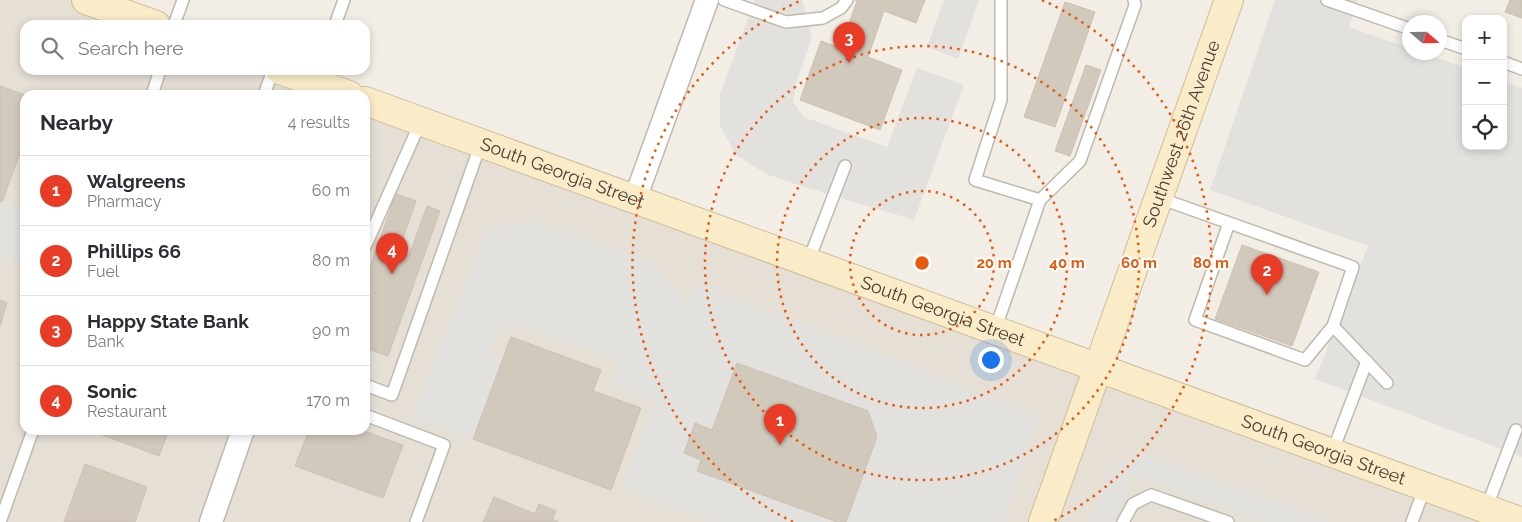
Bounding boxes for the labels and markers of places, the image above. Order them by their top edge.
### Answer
pin: 3 [833,22,865,63]
pin: 4 [376,233,408,274]
centre of rings [913,254,931,272]
pin: 2 [1251,254,1283,295]
pin: 1 [764,404,796,445]

